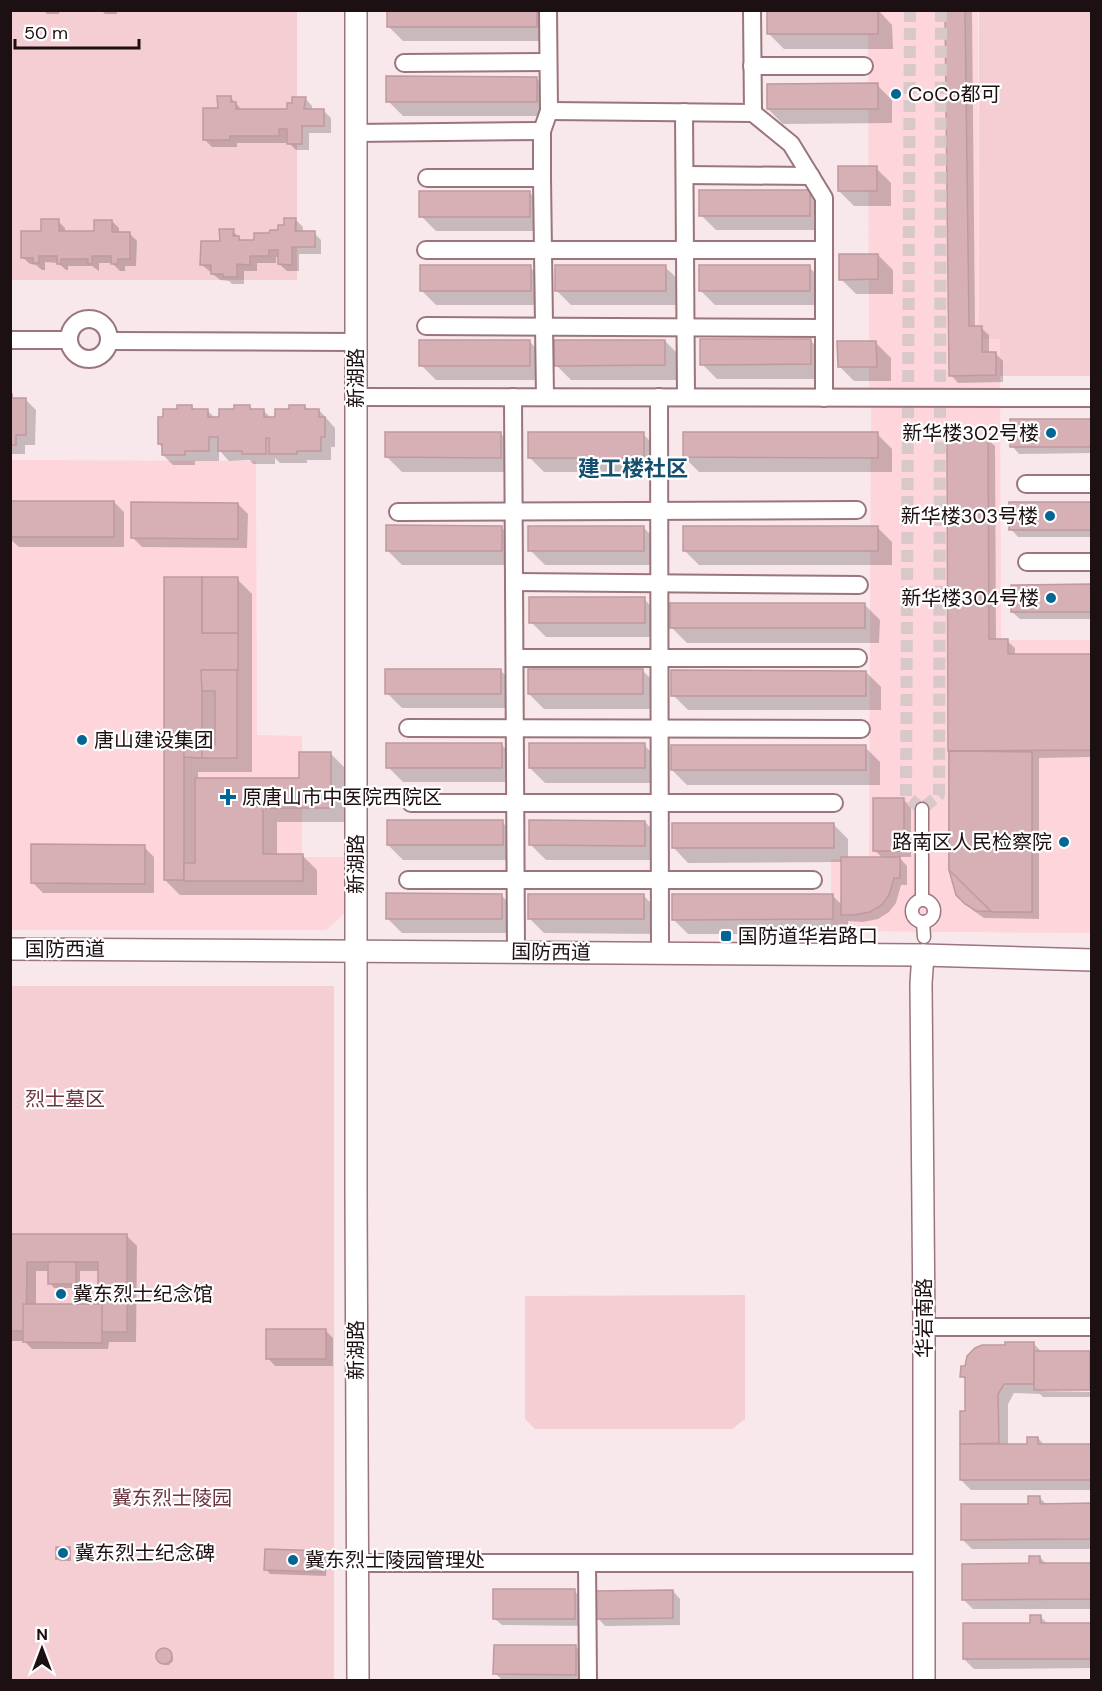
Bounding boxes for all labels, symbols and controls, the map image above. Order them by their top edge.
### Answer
scale bar [15,12,140,50]
text: 50 m [24,21,68,45]
place label: CoCo都可 [908,81,1000,107]
marker: CoCo都可 [889,87,903,101]
street label: 新湖路 [343,348,369,408]
place label: 新华楼302号楼 [902,420,1039,446]
marker: 新华楼302号楼 [1044,426,1058,440]
district label: 建工楼社区 [578,454,688,483]
place label: 新华楼303号楼 [901,503,1038,529]
marker: 新华楼303号楼 [1043,509,1057,523]
place label: 新华楼304号楼 [901,585,1039,611]
marker: 新华楼304号楼 [1044,591,1058,605]
place label: 唐山建设集团 [94,727,214,753]
marker: 唐山建设集团 [75,733,89,747]
place label: 原唐山市中医院西院区 [242,784,442,810]
marker: 原唐山市中医院西院区 [219,788,237,806]
place label: 路南区人民检察院 [892,829,1052,855]
street label: 新湖路 [343,834,369,894]
marker: 路南区人民检察院 [1057,835,1071,849]
place label: 国防道华岩路口 [738,923,878,949]
marker: 国防道华岩路口 [719,929,733,943]
street label: 国防西道 [25,936,105,962]
street label: 国防西道 [511,938,591,966]
park label: 烈士墓区 [25,1086,105,1112]
street label: 华岩南路 [911,1278,937,1358]
place label: 冀东烈士纪念馆 [73,1281,213,1307]
marker: 冀东烈士纪念馆 [54,1287,68,1301]
street label: 新湖路 [343,1320,369,1380]
park label: 冀东烈士陵园 [112,1485,232,1511]
place label: 冀东烈士纪念碑 [75,1540,215,1566]
marker: 冀东烈士纪念碑 [56,1546,70,1560]
place label: 冀东烈士陵园管理处 [305,1547,485,1573]
marker: 冀东烈士陵园管理处 [286,1553,300,1567]
north arrow [12,1619,72,1679]
text: N [36,1624,48,1645]

